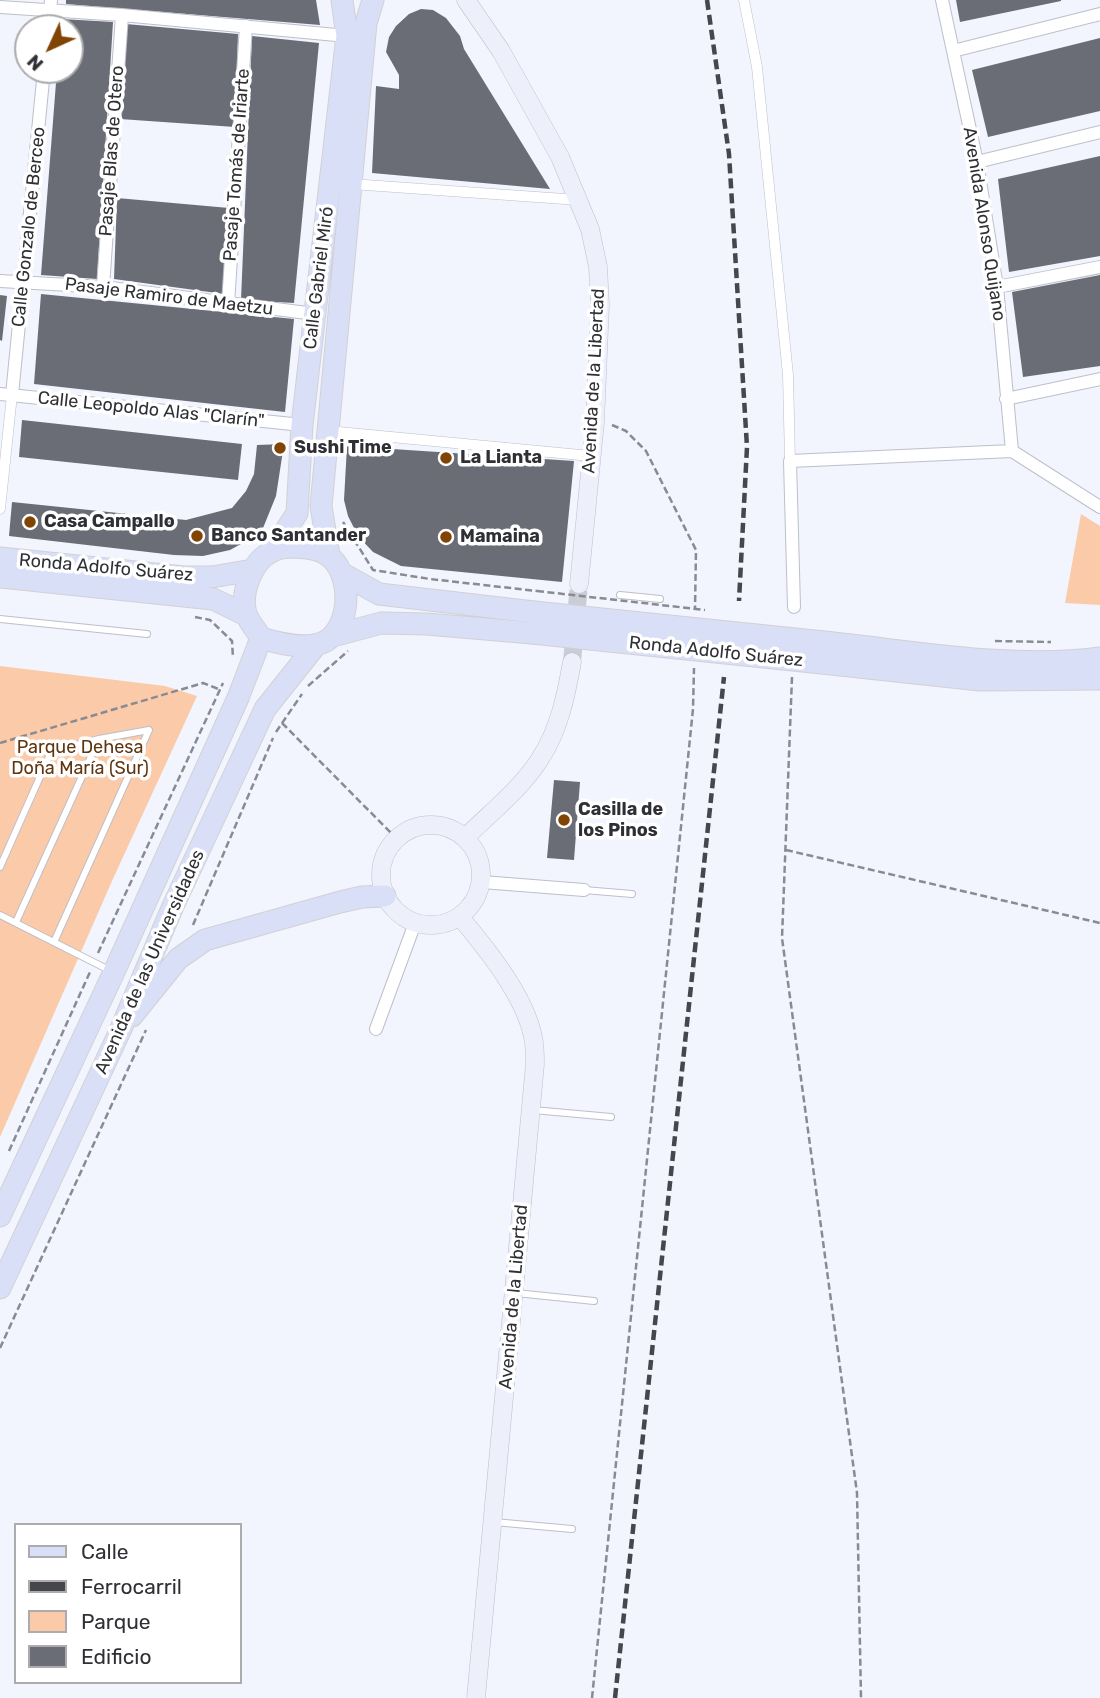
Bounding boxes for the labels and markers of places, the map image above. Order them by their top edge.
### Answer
place label: Sushi Time [294,437,392,459]
marker: Sushi Time [272,440,288,456]
place label: La Lianta [460,447,542,469]
marker: La Lianta [438,450,454,466]
place label: Casa Campallo [44,511,175,533]
marker: Casa Campallo [22,514,38,530]
place label: Banco Santander [211,525,366,547]
place label: Mamaina [460,526,540,548]
marker: Banco Santander [189,528,205,544]
marker: Mamaina [438,529,454,545]
place label: Casilla de los Pinos [578,799,663,842]
marker: Casilla de los Pinos [556,812,572,828]

